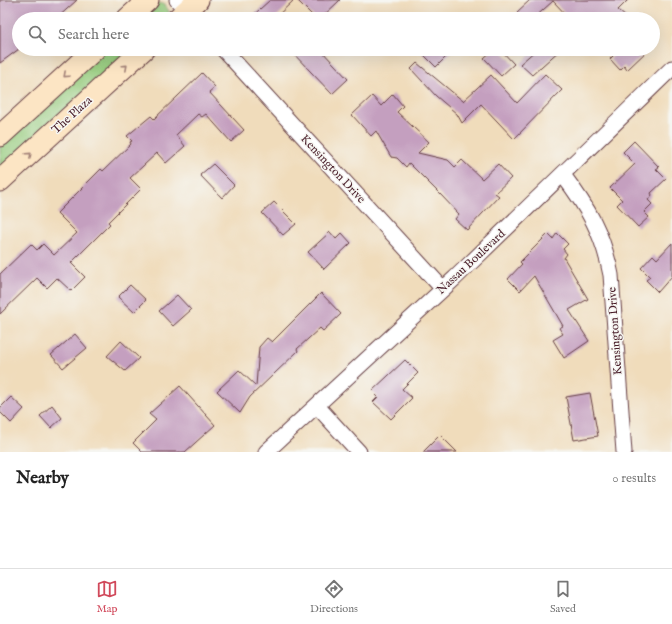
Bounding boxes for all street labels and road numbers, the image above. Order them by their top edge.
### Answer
street label: The Plaza [49,92,96,137]
street label: Kensington Drive [297,132,369,207]
street label: Nassau Boulevard [434,226,509,298]
street label: Kensington Drive [604,286,626,376]

